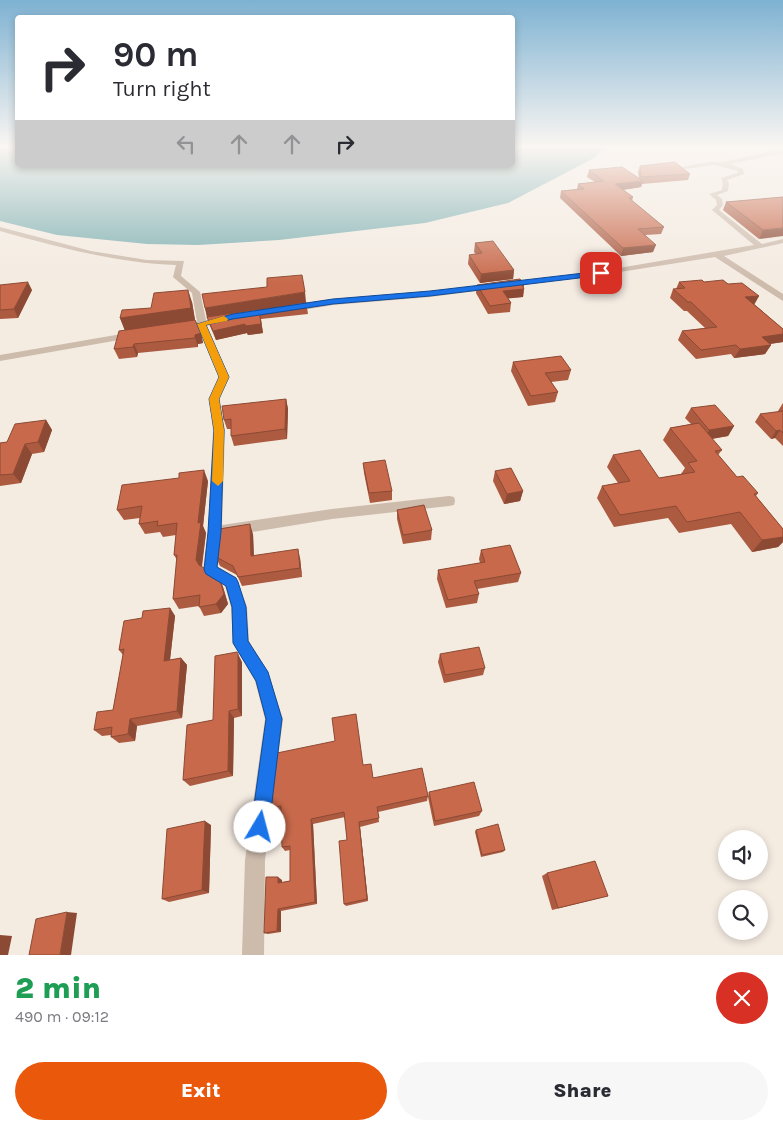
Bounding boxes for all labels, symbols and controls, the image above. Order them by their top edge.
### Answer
text: 90 m [113,34,199,75]
icon: right [30,35,95,100]
text: Turn right [113,76,211,102]
icon: left [172,130,200,158]
icon: ahead [225,130,253,158]
icon: ahead [278,130,306,158]
icon: right [331,130,359,158]
pin [580,252,622,294]
icon: arrive [587,259,615,287]
position arrow [233,800,285,852]
map controls [718,830,768,940]
button: sound [718,830,768,880]
button: search [718,890,768,940]
text: 2 min [15,970,101,1006]
button: close [716,972,768,1024]
text: 490 m · 09:12 [15,1007,109,1026]
button: Exit [15,1062,387,1120]
button: Share [397,1062,768,1120]

